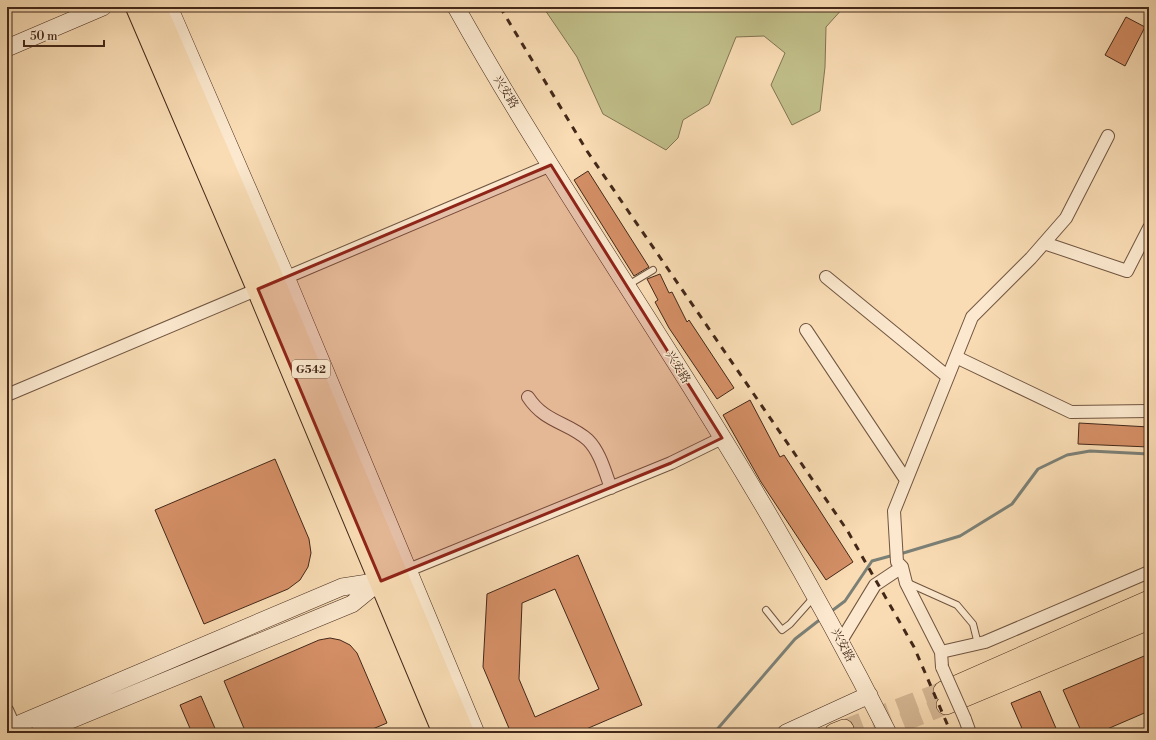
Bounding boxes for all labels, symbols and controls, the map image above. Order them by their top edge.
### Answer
scale bar [24,22,104,48]
text: 50 m [30,29,58,44]
street label: 兴安路 [490,73,521,112]
street label: 兴安路 [662,348,693,387]
road number: G542 [292,360,330,378]
street label: 兴安路 [827,626,858,665]

